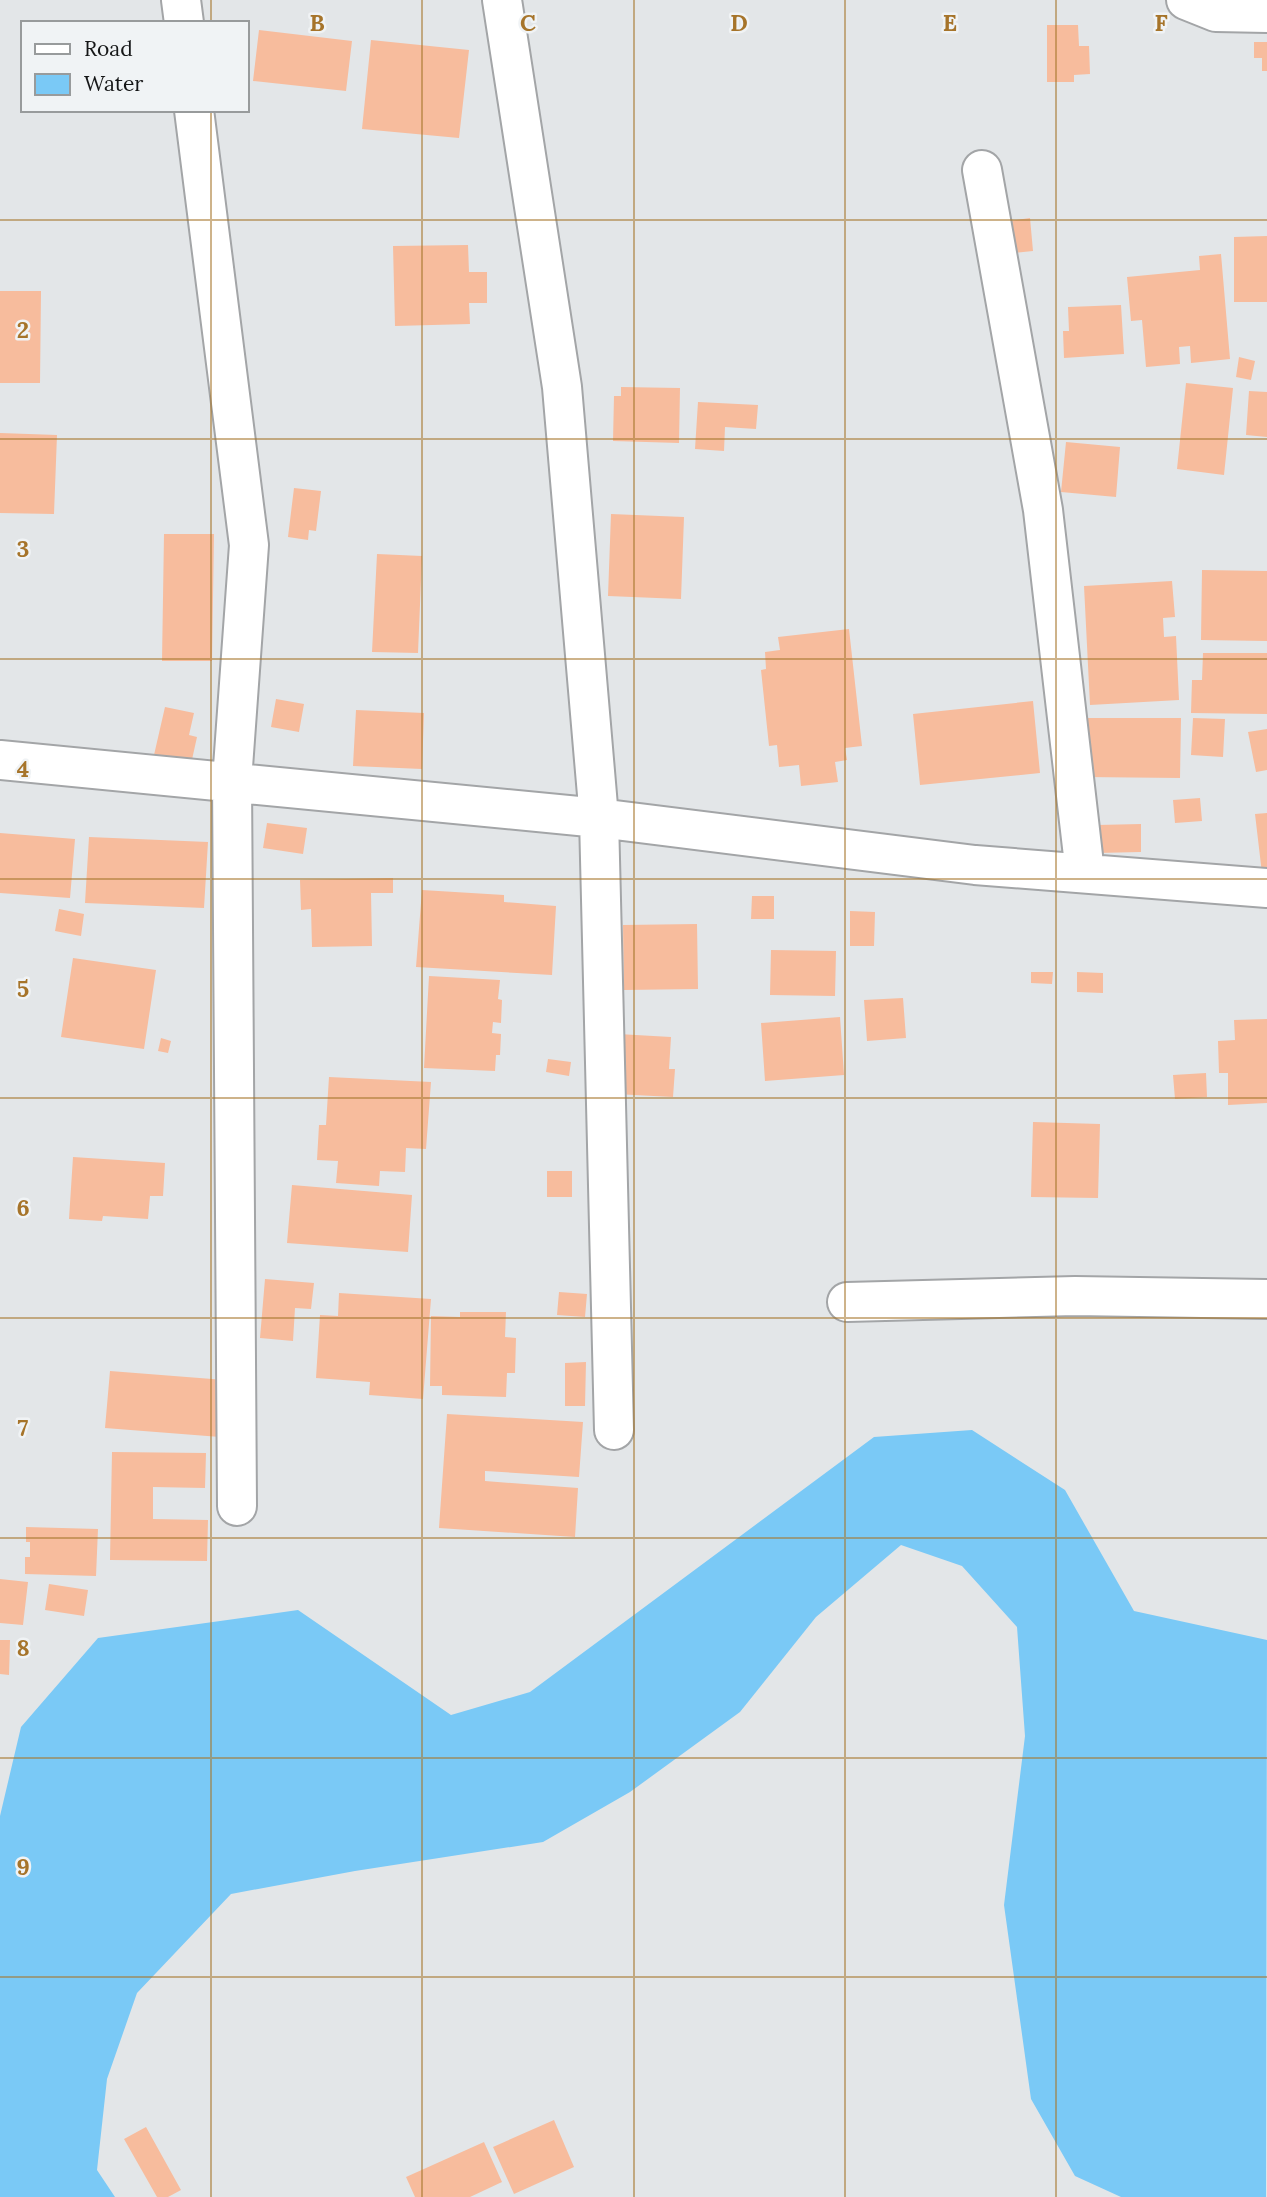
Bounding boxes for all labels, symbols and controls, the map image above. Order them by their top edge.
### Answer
text: B [309,8,325,37]
text: C [520,8,536,37]
text: D [730,8,748,37]
text: E [943,8,957,37]
text: F [1154,8,1168,37]
legend [21,21,248,112]
text: Road [84,35,133,62]
text: Water [84,70,143,97]
text: 2 [17,315,29,344]
text: 3 [17,534,29,563]
text: 4 [17,754,29,783]
text: 5 [17,974,29,1003]
text: 6 [16,1193,30,1222]
text: 7 [18,1413,29,1442]
text: 8 [16,1633,30,1662]
text: 9 [16,1852,30,1881]

